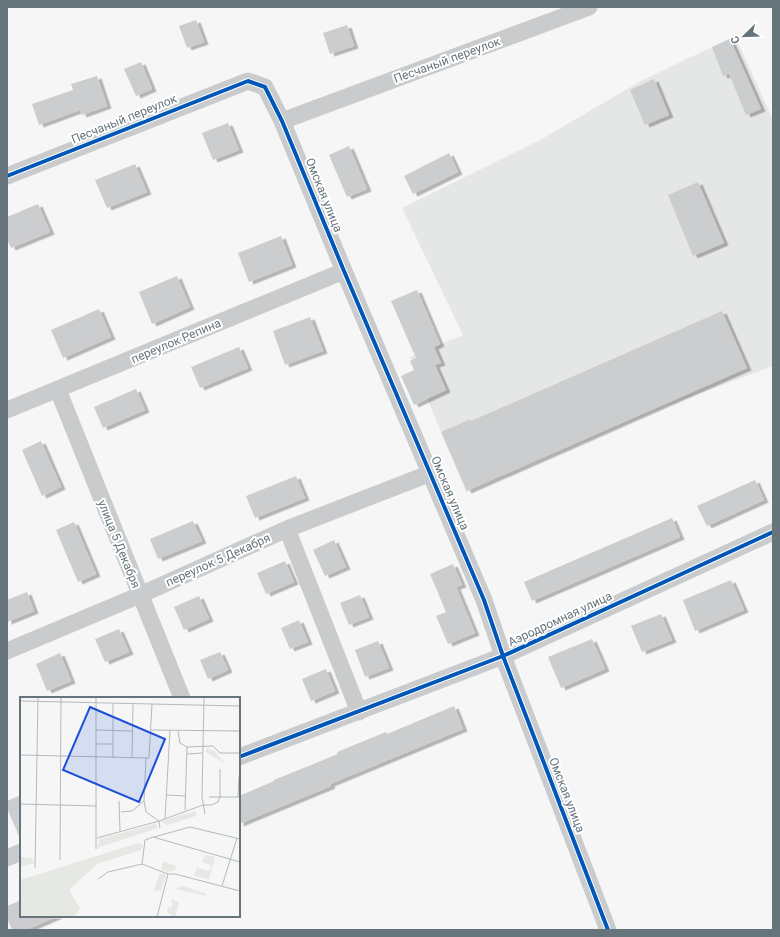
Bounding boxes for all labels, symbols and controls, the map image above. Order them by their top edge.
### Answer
north arrow [724,16,764,56]
street label: Песчаный переулок [392,34,503,86]
text: С [728,34,743,46]
street label: Песчаный переулок [69,91,179,147]
street label: Омская улица [303,156,345,234]
street label: переулок Репина [129,316,223,366]
street label: Омская улица [428,454,472,532]
street label: улица 5 Декабря [95,498,143,590]
street label: переулок 5 Декабря [164,531,272,589]
street label: Аэродромная улица [506,589,614,649]
inset map [20,697,240,917]
street label: Омская улица [546,756,588,834]

